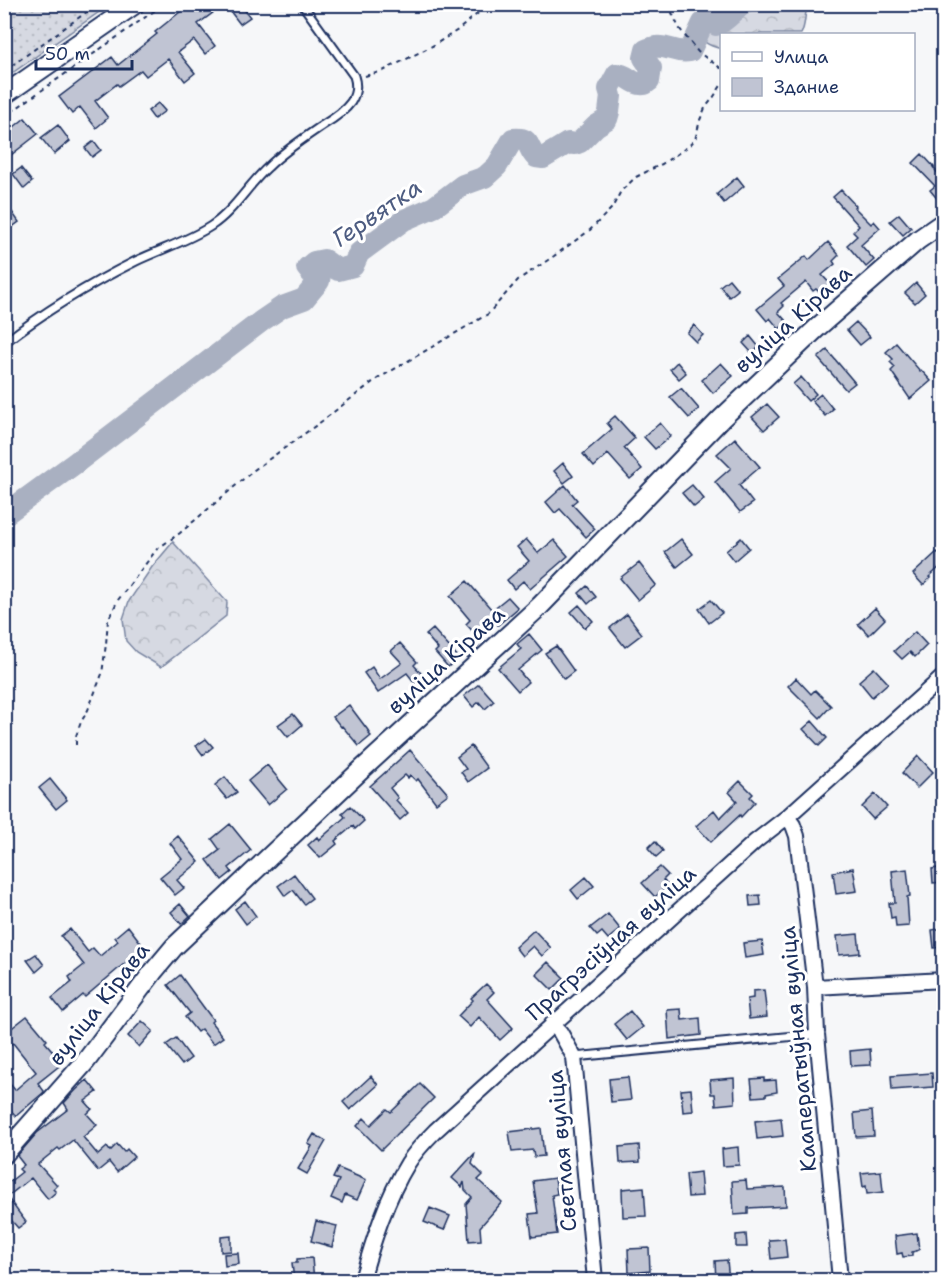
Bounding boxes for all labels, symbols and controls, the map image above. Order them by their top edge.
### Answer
scale bar [36,33,132,71]
legend [720,33,915,111]
text: 50 m [45,42,90,66]
text: Улица [774,45,828,69]
text: Здание [774,75,839,99]
water label: Гервятка [326,171,428,255]
street label: вуліца Кірава [728,258,858,380]
street label: вуліца Кірава [381,599,511,721]
street label: Прагрэсіўная вуліца [520,859,702,1027]
street label: Кааператыўная вуліца [773,925,823,1173]
street label: вуліца Кірава [42,936,156,1072]
street label: Светлая вуліца [540,1069,584,1233]

